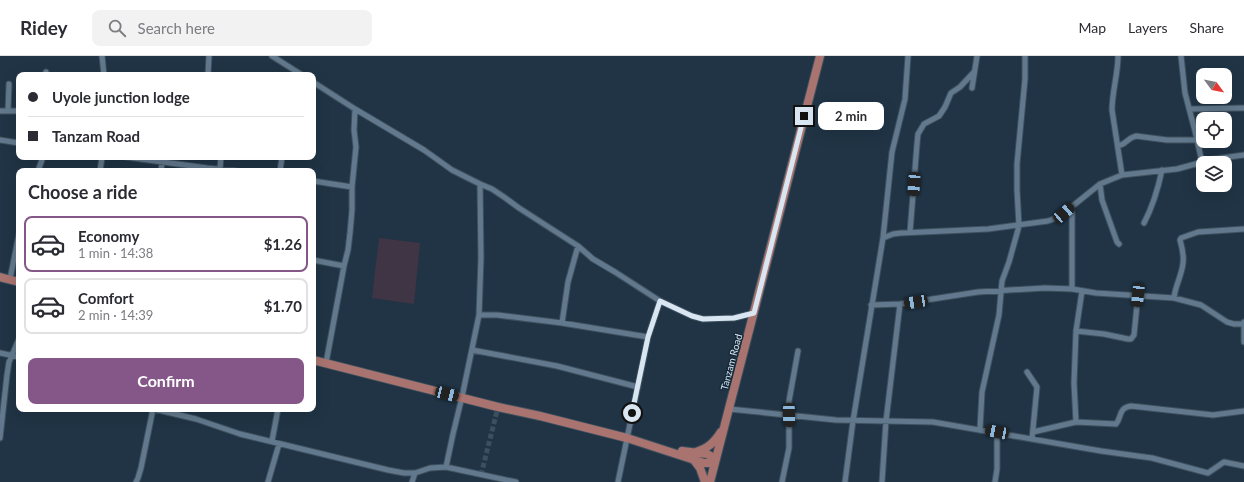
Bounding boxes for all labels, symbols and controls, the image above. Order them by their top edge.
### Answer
search box [92,10,372,46]
text: Ridey [20,16,68,39]
icon: search [106,17,128,39]
text: Search here [138,19,215,37]
text: Map [1078,19,1106,36]
text: Layers [1128,19,1168,36]
text: Share [1190,19,1224,36]
north arrow [1196,68,1232,104]
map controls [1196,68,1232,192]
text: Uyole junction lodge [52,88,190,106]
callout: 2 min [818,102,884,130]
route end [795,107,813,125]
text: 2 min [835,108,867,124]
button: locate [1196,112,1232,148]
text: Tanzam Road [52,127,140,145]
button: layers [1196,156,1232,192]
car [907,172,921,196]
text: Choose a ride [28,181,137,203]
car [1051,201,1077,225]
icon: car [30,226,66,262]
text: Economy [78,227,139,245]
text: $1.26 [264,235,302,253]
text: 1 min · 14:38 [78,245,153,261]
car [1131,282,1145,308]
icon: car [30,288,66,324]
text: Comfort [78,289,134,307]
car [903,294,929,310]
text: $1.70 [264,297,302,315]
text: 2 min · 14:39 [78,307,153,323]
street label: Tanzam Road [718,333,744,391]
button: Confirm [28,358,304,404]
car [434,385,460,403]
car [783,403,795,427]
route start [623,404,641,422]
car [984,424,1010,440]

